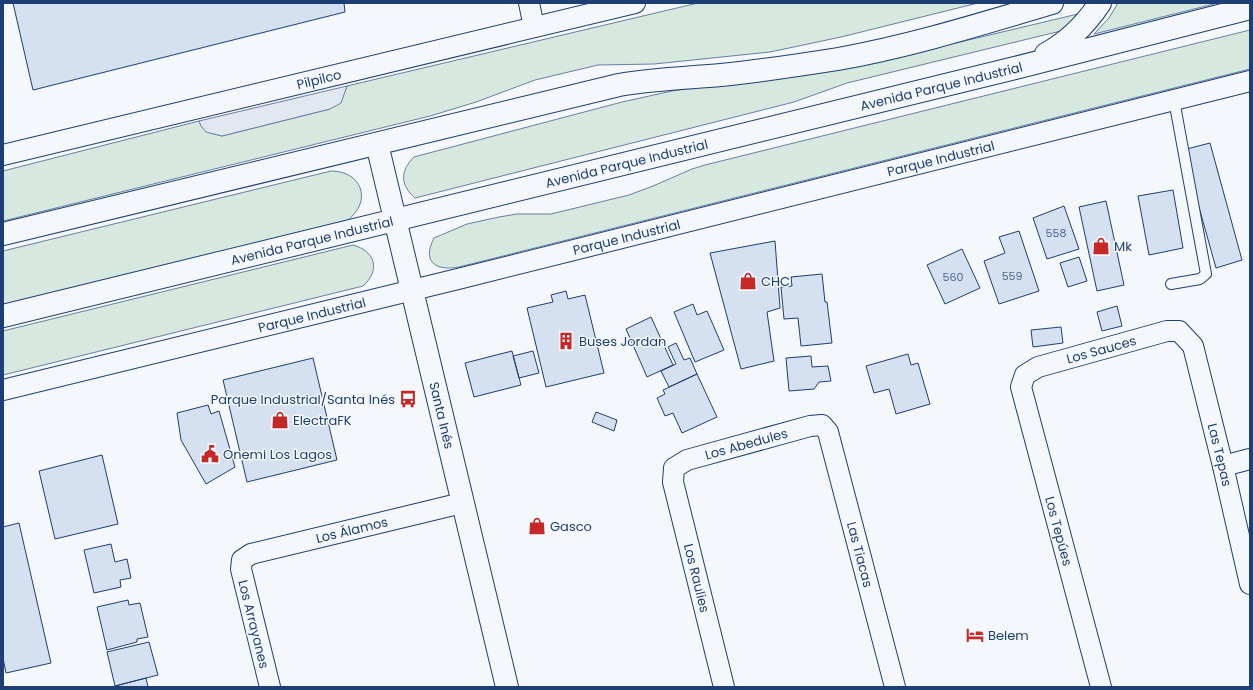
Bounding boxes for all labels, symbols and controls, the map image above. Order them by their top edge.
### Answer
street label: Avenida Parque Industrial [858,57,1025,116]
street label: Pilpilco [295,65,343,94]
street label: Avenida Parque Industrial [543,135,710,193]
street label: Parque Industrial [885,136,997,181]
street label: Avenida Parque Industrial [229,212,395,270]
street label: Parque Industrial [571,215,682,260]
house number: 558 [1046,225,1066,241]
shop icon: Mk [1091,236,1111,256]
place label: Mk [1114,237,1132,256]
house number: 559 [1002,268,1022,284]
house number: 560 [943,269,963,285]
shop icon: CHC [738,271,758,291]
place label: CHC [761,272,790,291]
street label: Parque Industrial [256,293,368,337]
building icon: Buses Jordan [556,331,576,351]
street label: Los Sauces [1064,331,1139,369]
place label: Buses Jordan [579,332,666,351]
street label: Santa Inés [424,380,459,451]
bus stop icon: Parque Industrial/Santa Inés [398,389,418,409]
place label: Parque Industrial/Santa Inés [211,390,395,409]
shop icon: ElectraFK [270,410,290,430]
place label: ElectraFK [293,411,352,430]
street label: Las Tepas [1203,421,1236,488]
street label: Los Abedules [703,424,790,465]
public building icon: Onemi Los Lagos [200,444,220,464]
place label: Onemi Los Lagos [223,445,332,464]
street label: Los Tepúes [1040,494,1077,568]
street label: Los Álamos [314,512,390,548]
shop icon: Gasco [527,516,547,536]
place label: Gasco [550,517,592,536]
street label: Las Tiacas [842,520,877,590]
street label: Los Raulies [679,542,714,615]
street label: Los Arrayanes [233,578,274,671]
hotel icon: Belem [965,625,985,645]
place label: Belem [988,626,1029,645]

